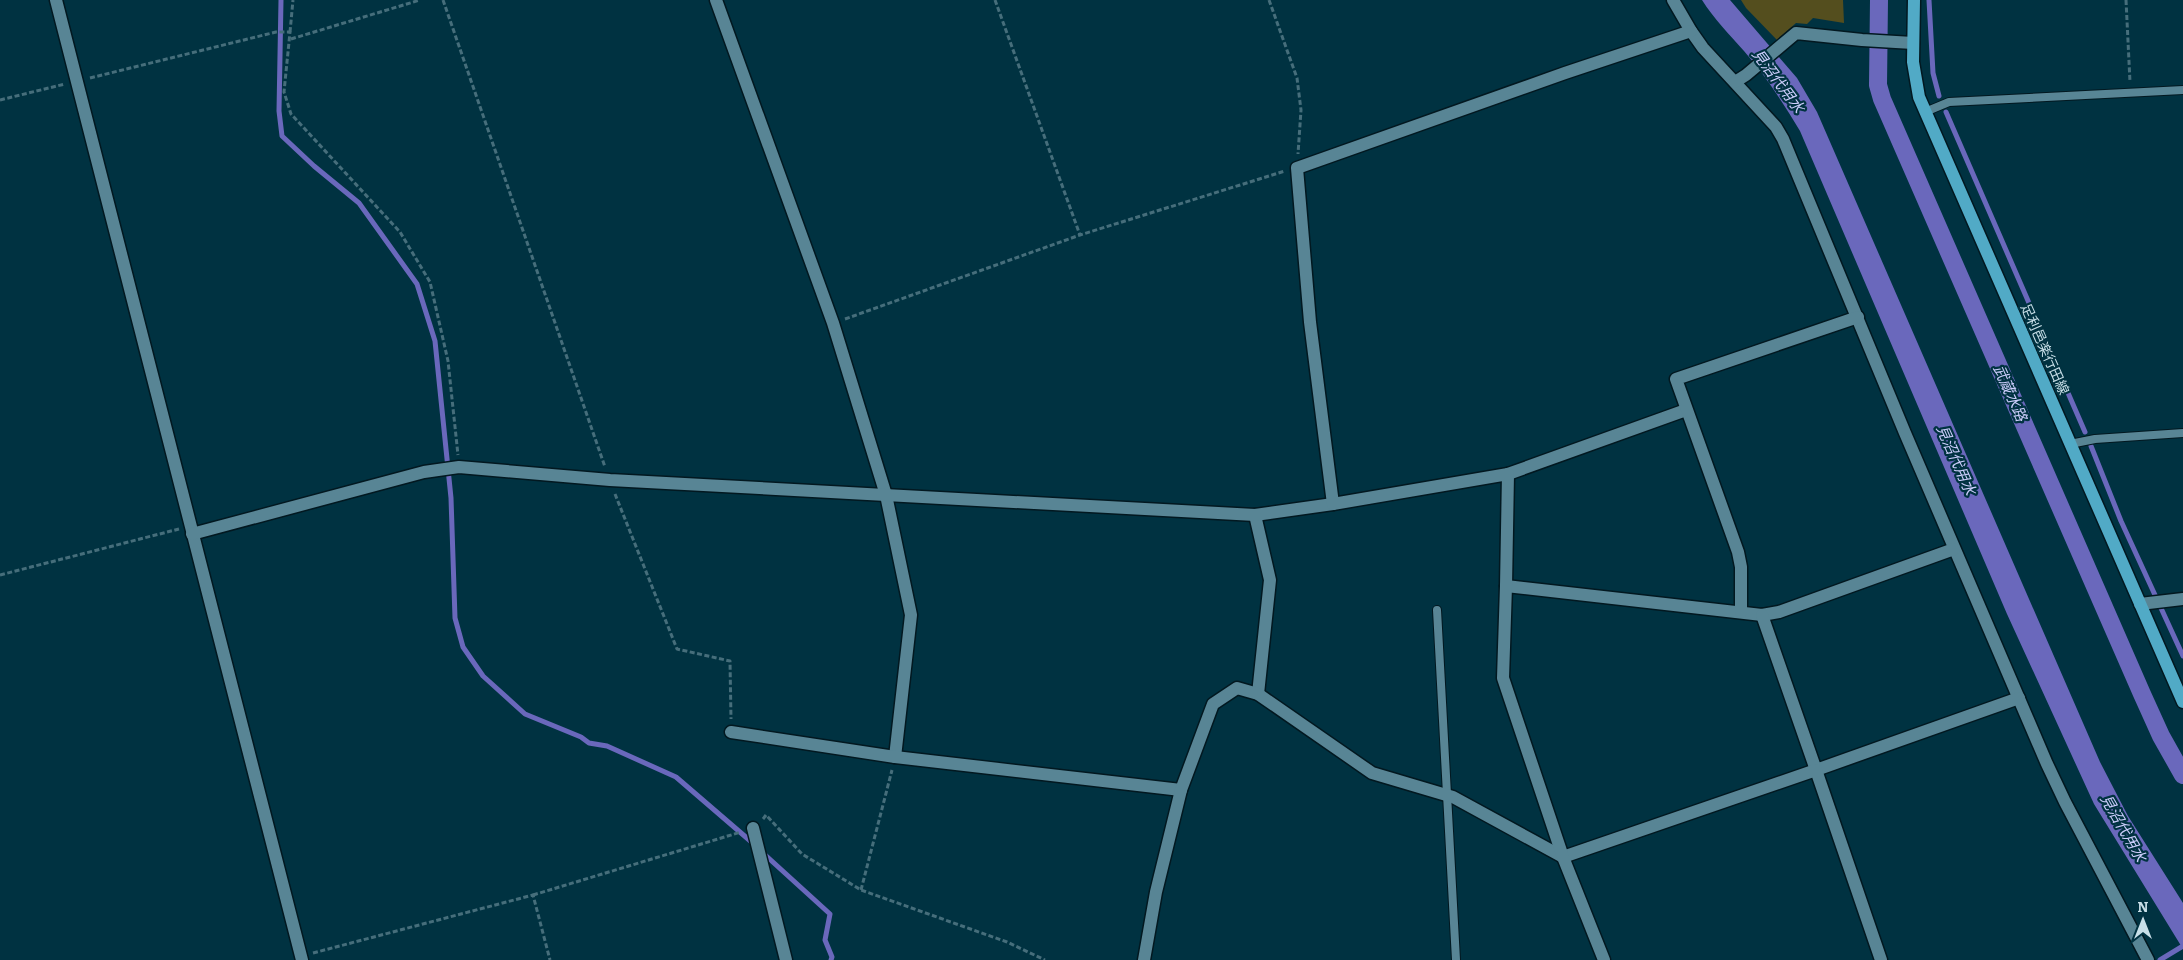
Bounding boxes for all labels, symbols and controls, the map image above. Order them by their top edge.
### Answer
water label: 見沼代用水 [1748,46,1809,118]
street label: 足利邑楽行田線 [2017,301,2072,397]
water label: 武蔵水路 [1990,362,2031,426]
water label: 見沼代用水 [1933,422,1980,500]
water label: 見沼代用水 [2096,791,2151,867]
north arrow [2118,895,2168,945]
text: N [2138,899,2149,916]

